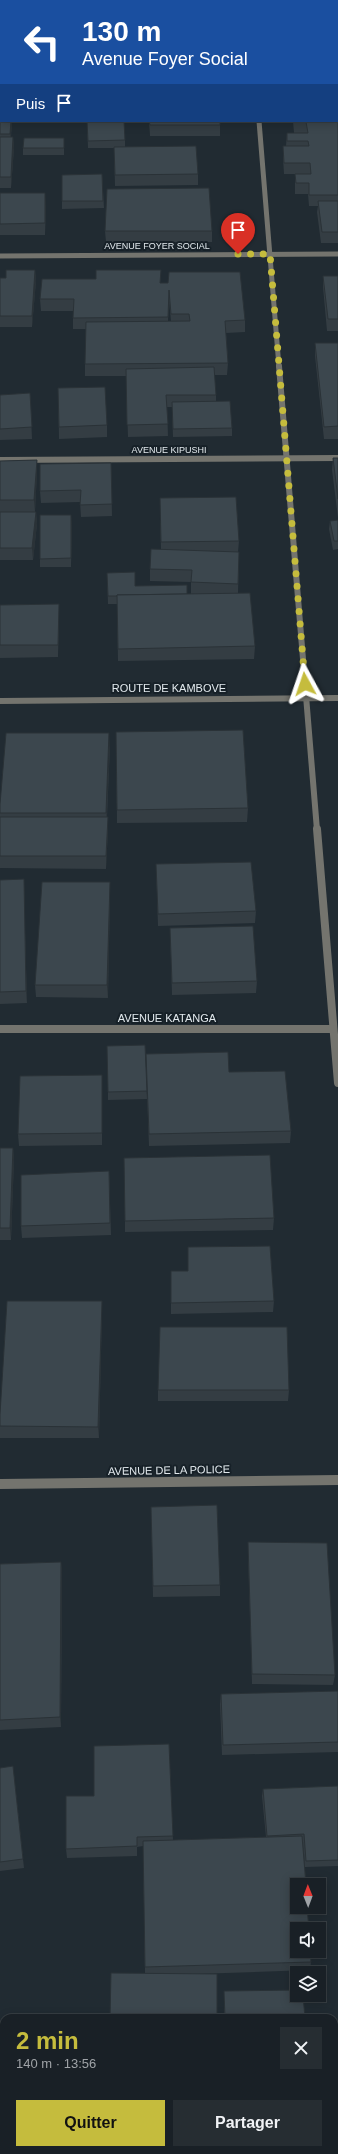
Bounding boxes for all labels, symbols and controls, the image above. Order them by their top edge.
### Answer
icon: left [16,16,68,68]
text: 130 m [82,16,161,47]
text: Avenue Foyer Social [82,49,248,69]
icon: arrive [53,92,75,114]
text: Puis [16,95,45,112]
pin [221,213,255,254]
icon: arrive [227,219,249,241]
street label: AVENUE FOYER SOCIAL [104,241,210,251]
street label: AVENUE KIPUSHI [132,445,206,455]
position arrow [284,663,326,705]
street label: ROUTE DE KAMBOVE [112,682,226,694]
street label: AVENUE KATANGA [118,1012,217,1024]
street label: AVENUE DE LA POLICE [108,1463,230,1477]
north arrow [290,1878,326,1914]
map controls [290,1878,326,2002]
button: sound [290,1922,326,1958]
button: layers [290,1966,326,2002]
text: 2 min [16,2027,79,2054]
button: close [280,2027,322,2069]
text: 140 m · 13:56 [16,2056,96,2071]
button: Quitter [16,2100,165,2146]
button: Partager [173,2100,322,2146]

